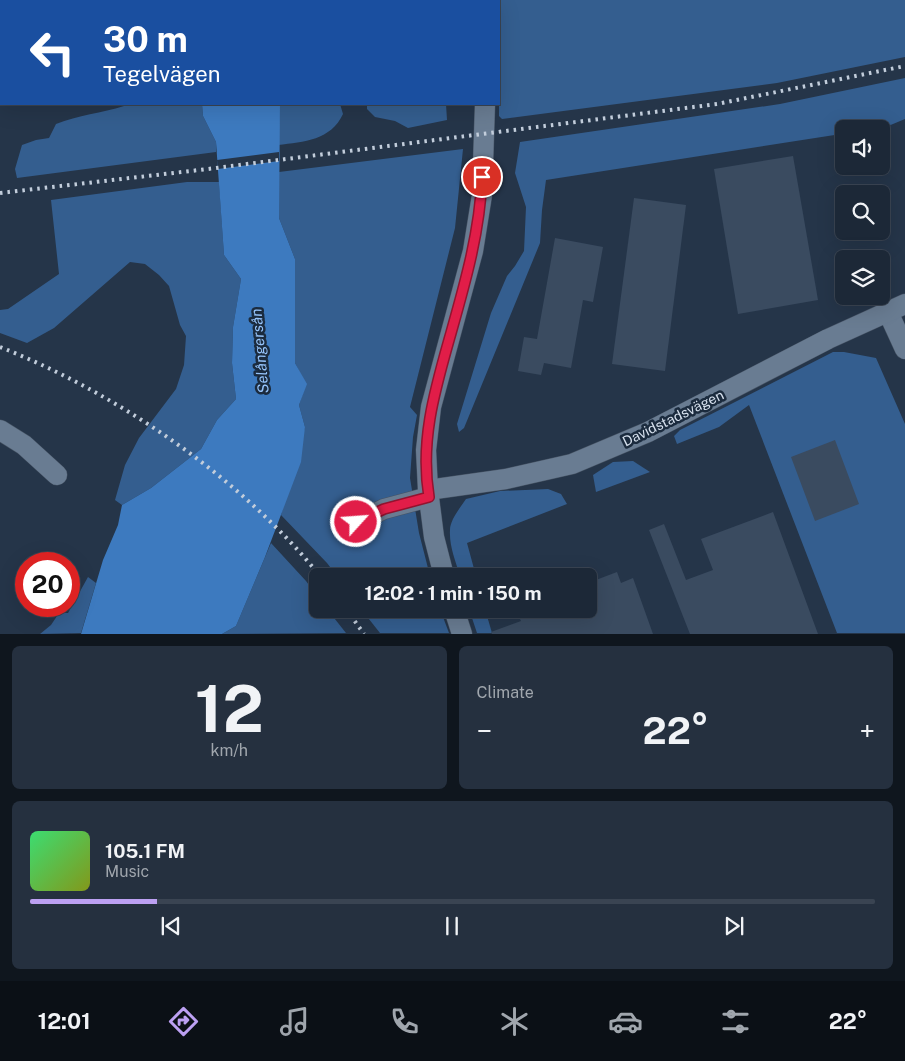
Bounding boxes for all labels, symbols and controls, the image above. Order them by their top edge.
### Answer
text: 30 m [103,19,188,60]
icon: left [20,20,85,85]
text: Tegelvägen [103,61,220,87]
map controls [835,120,890,305]
button: sound [835,120,890,175]
pin [461,156,503,198]
icon: arrive [468,163,496,191]
button: search [835,185,890,240]
button: layers [835,250,890,305]
water label: Selångersån [247,308,272,394]
street label: Davidstadsvägen [620,387,726,449]
position arrow [329,495,381,547]
speed limit sign: 20 [15,552,80,617]
text: 12:02 · 1 min · 150 m [365,582,541,604]
text: 12 [195,670,264,747]
text: Climate [477,683,534,702]
text: 22° [643,708,709,753]
text: − [477,714,492,747]
text: + [859,714,875,747]
text: km/h [210,741,248,760]
text: 105.1 FM [105,840,185,862]
text: Music [105,862,149,881]
icon: previous [157,912,185,940]
icon: pause [438,912,466,940]
icon: next [720,912,748,940]
icon: directions [166,1004,201,1039]
icon: music [277,1004,312,1039]
icon: phone [387,1004,422,1039]
icon: climate [497,1004,532,1039]
icon: car [608,1004,643,1039]
icon: filters [718,1004,753,1039]
text: 12:01 [38,1008,91,1034]
text: 22° [829,1008,867,1034]

